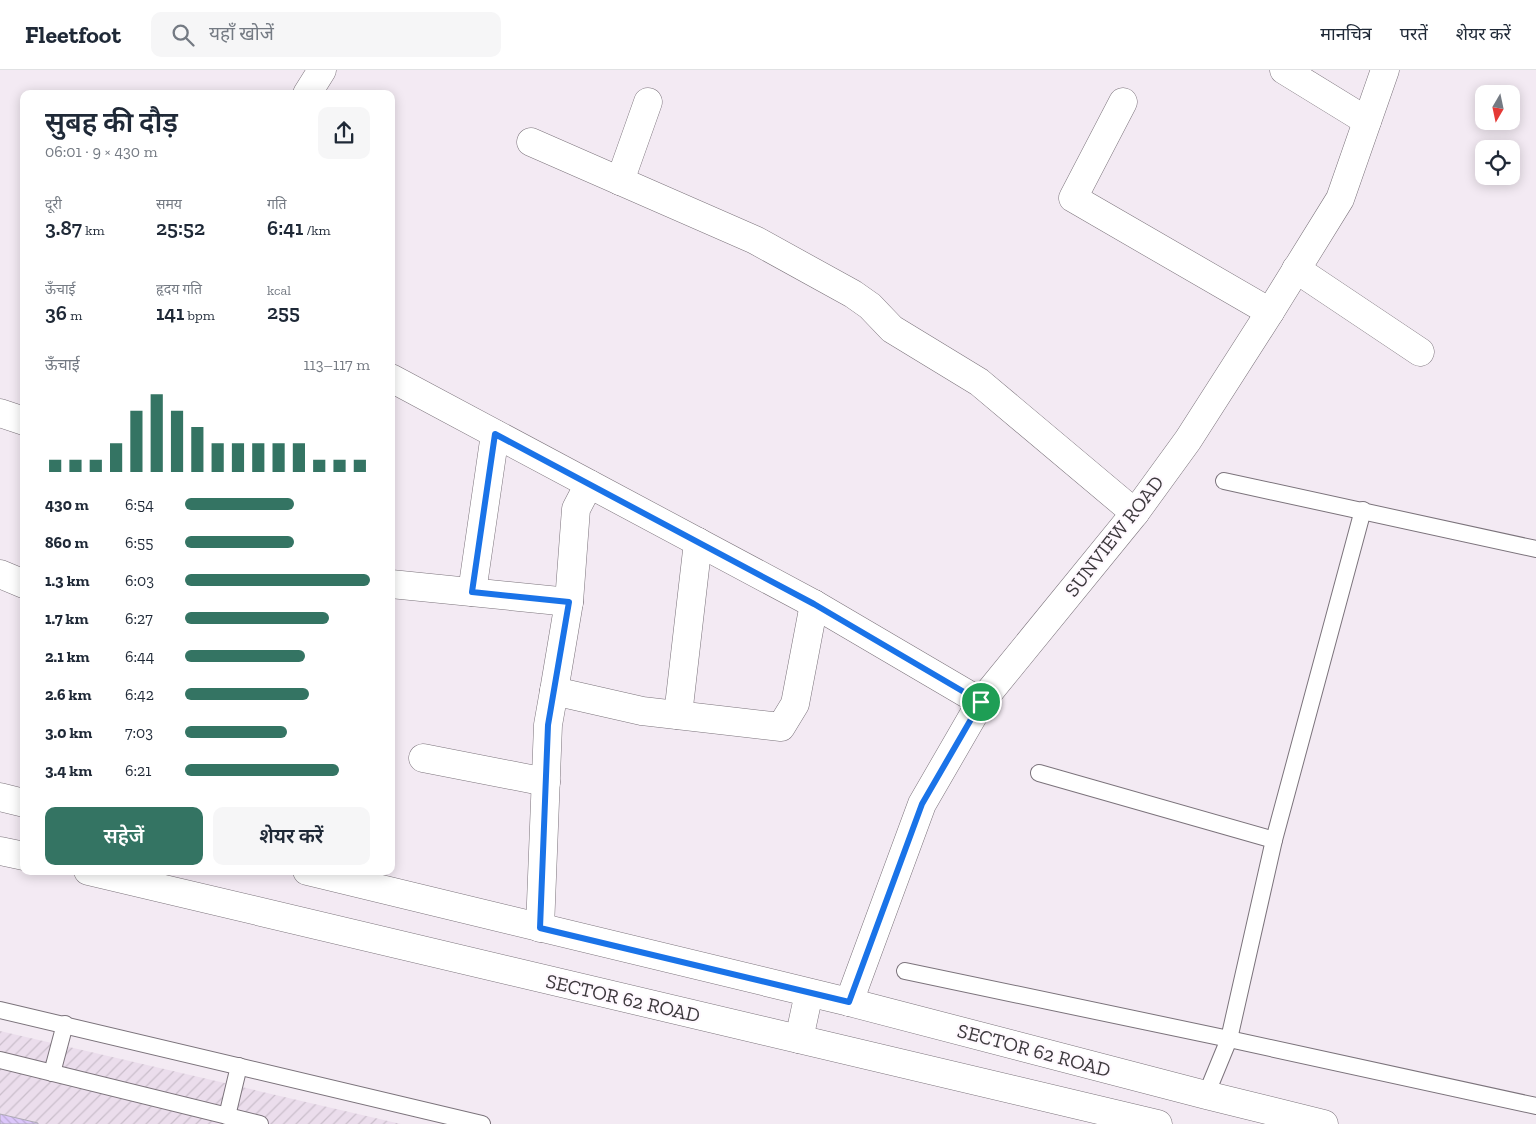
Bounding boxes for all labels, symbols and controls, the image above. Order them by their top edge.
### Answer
search box [151,12,501,57]
text: Fleetfoot [25,20,121,49]
icon: search [169,21,197,49]
text: यहाँ खोजें [209,22,274,45]
text: मानचित्र [1320,23,1372,45]
text: परतें [1400,23,1428,45]
text: शेयर करें [1456,23,1511,45]
north arrow [1475,85,1520,130]
map controls [1475,85,1520,185]
text: सुबह की दौड़ [45,106,178,139]
button: share [318,107,370,159]
button: locate [1475,140,1520,185]
text: 06:01 · 9 × 430 m [45,142,158,161]
text: दूरी [45,196,62,213]
text: समय [156,196,182,213]
text: गति [267,196,287,213]
text: 3.87 [45,215,82,240]
text: 25:52 [156,215,205,240]
text: 6:41 [267,215,303,240]
text: km [82,222,105,239]
text: /km [303,222,331,239]
text: ऊँचाई [45,281,75,298]
text: हृदय गति [156,281,202,298]
text: kcal [267,282,291,299]
text: 255 [267,299,300,324]
text: 36 [45,300,67,325]
text: 141 [156,300,184,325]
text: m [67,307,82,324]
text: bpm [184,307,215,324]
text: ऊँचाई [45,355,80,374]
text: 113–117 m [303,355,370,374]
street label: SUNVIEW ROAD [1059,471,1169,601]
text: 430 m [45,495,89,514]
text: 6:54 [125,495,154,514]
text: 860 m [45,533,88,552]
text: 6:55 [125,533,153,552]
text: 1.3 km [45,571,90,590]
text: 6:03 [125,571,154,590]
text: 1.7 km [45,609,88,628]
text: 6:27 [125,609,153,628]
text: 2.1 km [45,647,90,666]
text: 6:44 [125,647,154,666]
pin [960,681,1002,723]
text: 2.6 km [45,685,91,704]
text: 6:42 [125,685,154,704]
icon: arrive [967,688,995,716]
text: 3.0 km [45,723,92,742]
text: 7:03 [125,723,153,742]
text: 3.4 km [45,761,92,780]
text: 6:21 [125,761,151,780]
button: सहेजें [45,807,203,865]
button: शेयर करें [213,807,370,865]
street label: SECTOR 62 ROAD [544,969,702,1027]
street label: SECTOR 62 ROAD [955,1018,1113,1082]

